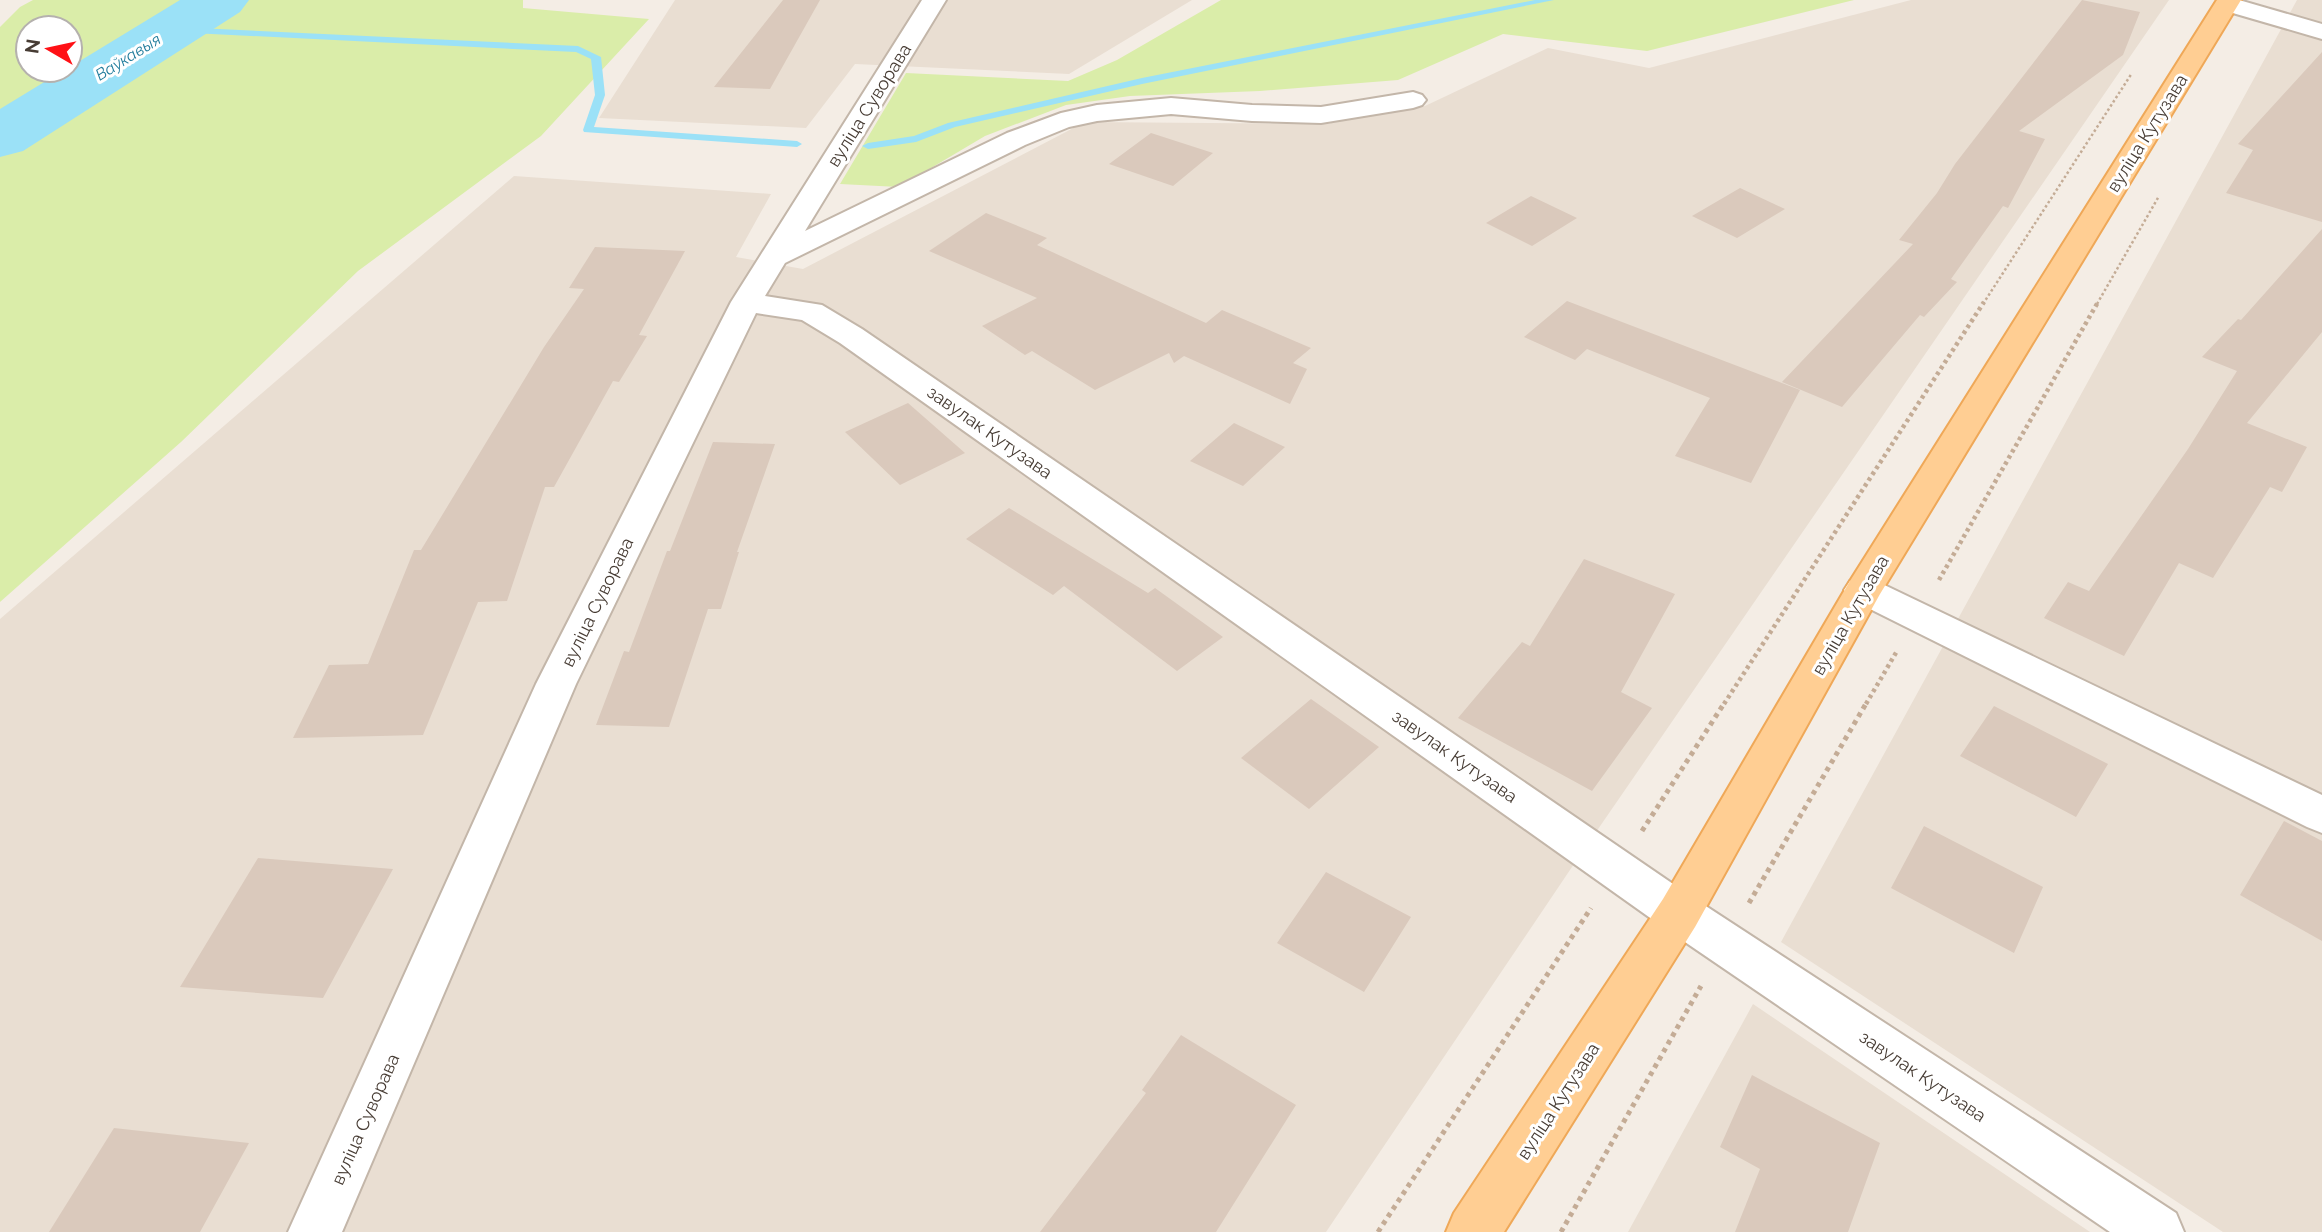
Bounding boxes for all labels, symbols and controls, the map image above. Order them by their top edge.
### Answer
north arrow [14,14,84,84]
water label: Ваўкавыя [92,29,164,84]
text: N [20,37,44,55]
street label: вуліца Суворава [823,40,915,170]
street label: вуліца Кутузава [2102,70,2192,196]
street label: завулак Кутузава [923,381,1057,483]
street label: вуліца Суворава [557,534,637,670]
street label: вуліца Кутузава [1807,551,1893,679]
street label: завулак Кутузава [1388,705,1522,807]
street label: завулак Кутузава [1856,1026,1990,1126]
street label: вуліца Кутузава [1512,1039,1604,1163]
street label: вуліца Суворава [327,1050,403,1188]

